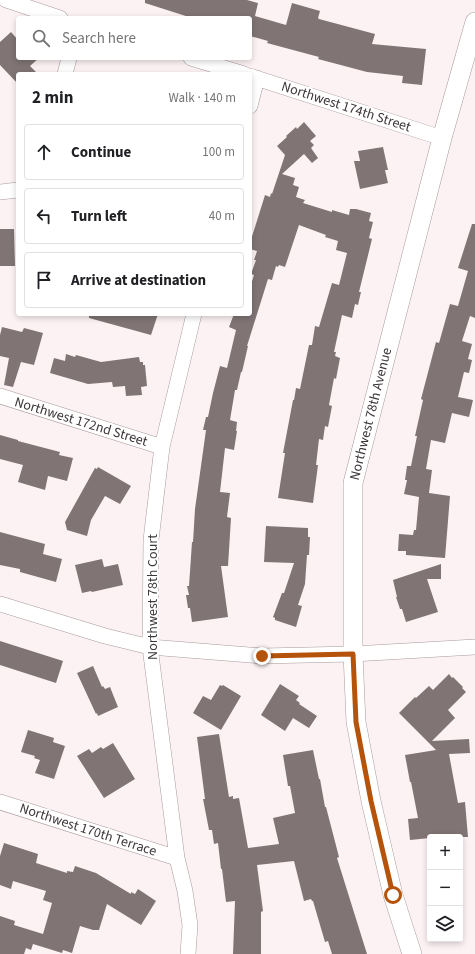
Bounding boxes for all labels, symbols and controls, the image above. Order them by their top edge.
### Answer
search box [16,16,252,60]
icon: search [30,27,52,49]
text: Search here [62,28,136,49]
street label: Northwest 174th Street [279,77,414,137]
text: 2 min [32,86,73,110]
text: Walk · 140 m [168,89,236,107]
icon: ahead [33,141,55,163]
text: Continue [71,142,131,163]
text: 100 m [202,143,235,161]
icon: left [33,205,55,227]
text: Turn left [71,206,127,227]
text: 40 m [209,207,235,225]
icon: arrive [33,269,55,291]
text: Arrive at destination [71,270,206,291]
street label: Northwest 78th Avenue [345,345,397,482]
street label: Northwest 172nd Street [12,392,150,452]
street label: Northwest 78th Court [143,534,163,660]
route end [253,647,271,665]
street label: Northwest 170th Terrace [17,798,159,862]
map controls [427,834,463,942]
button: + [427,834,463,870]
button: − [427,870,463,906]
route start [384,886,402,904]
button: layers [427,906,463,942]

